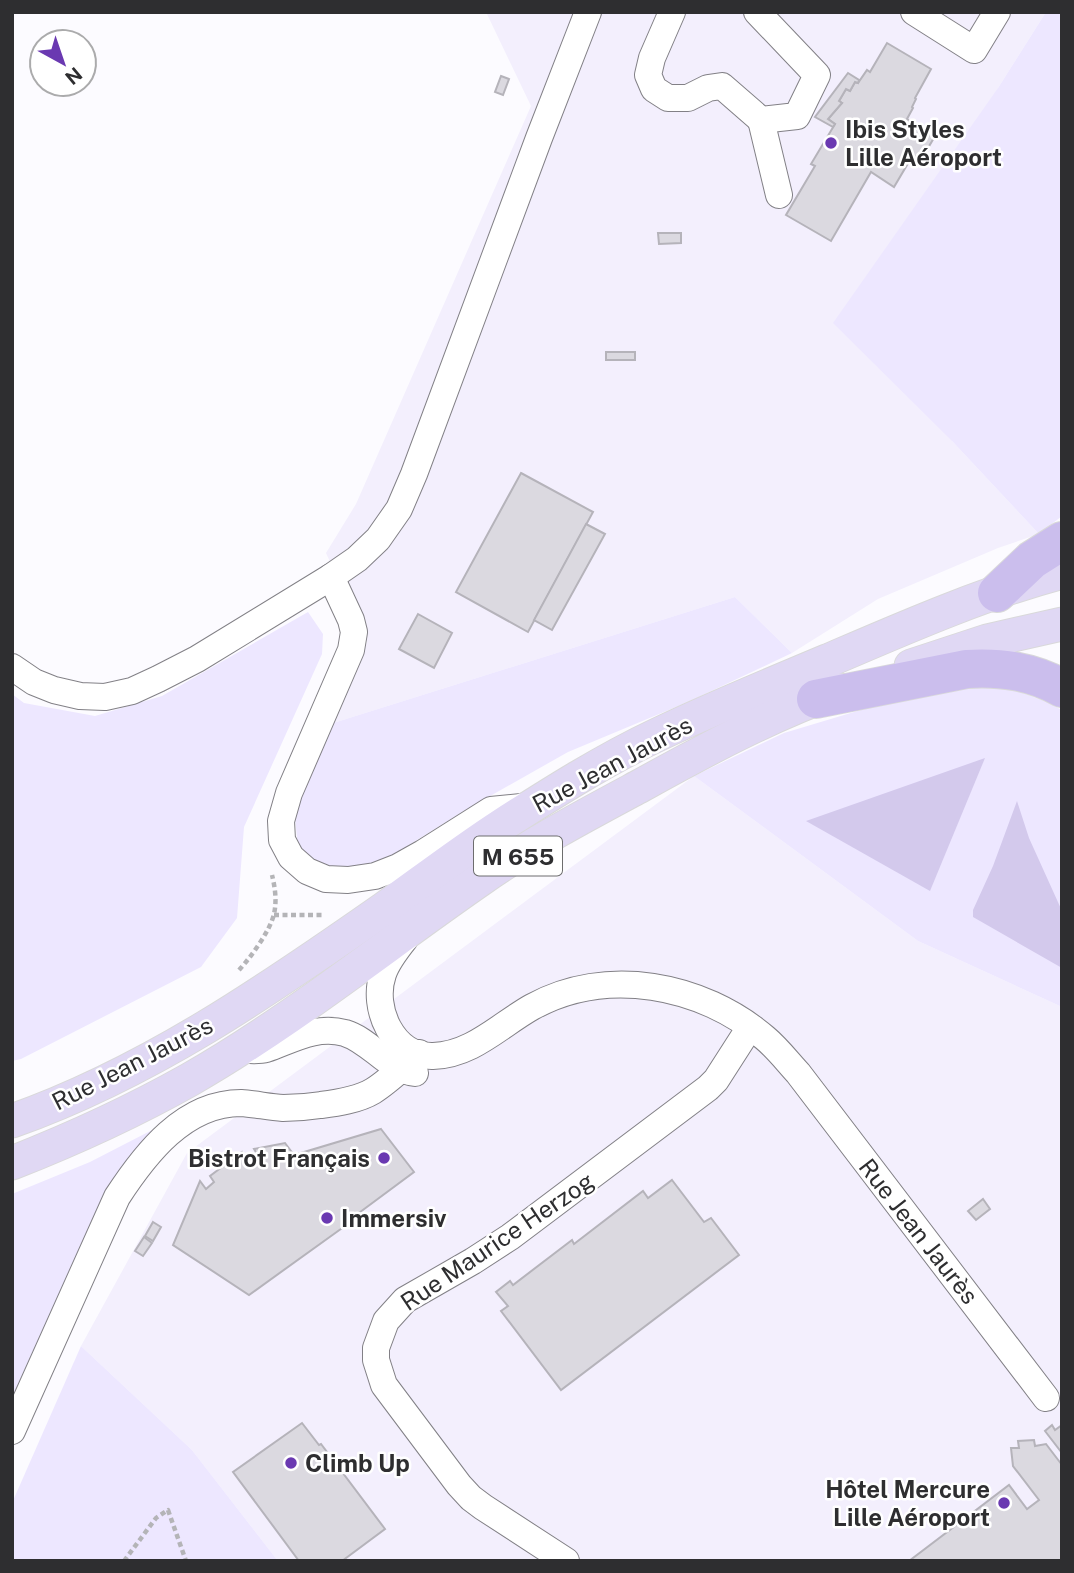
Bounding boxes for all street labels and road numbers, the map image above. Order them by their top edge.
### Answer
street label: Rue Jean Jaurès [528,710,696,818]
road number: M 655 [474,836,562,876]
street label: Rue Jean Jaurès [47,1010,217,1116]
street label: Rue Jean Jaurès [854,1153,984,1309]
street label: Rue Maurice Herzog [395,1166,599,1316]

